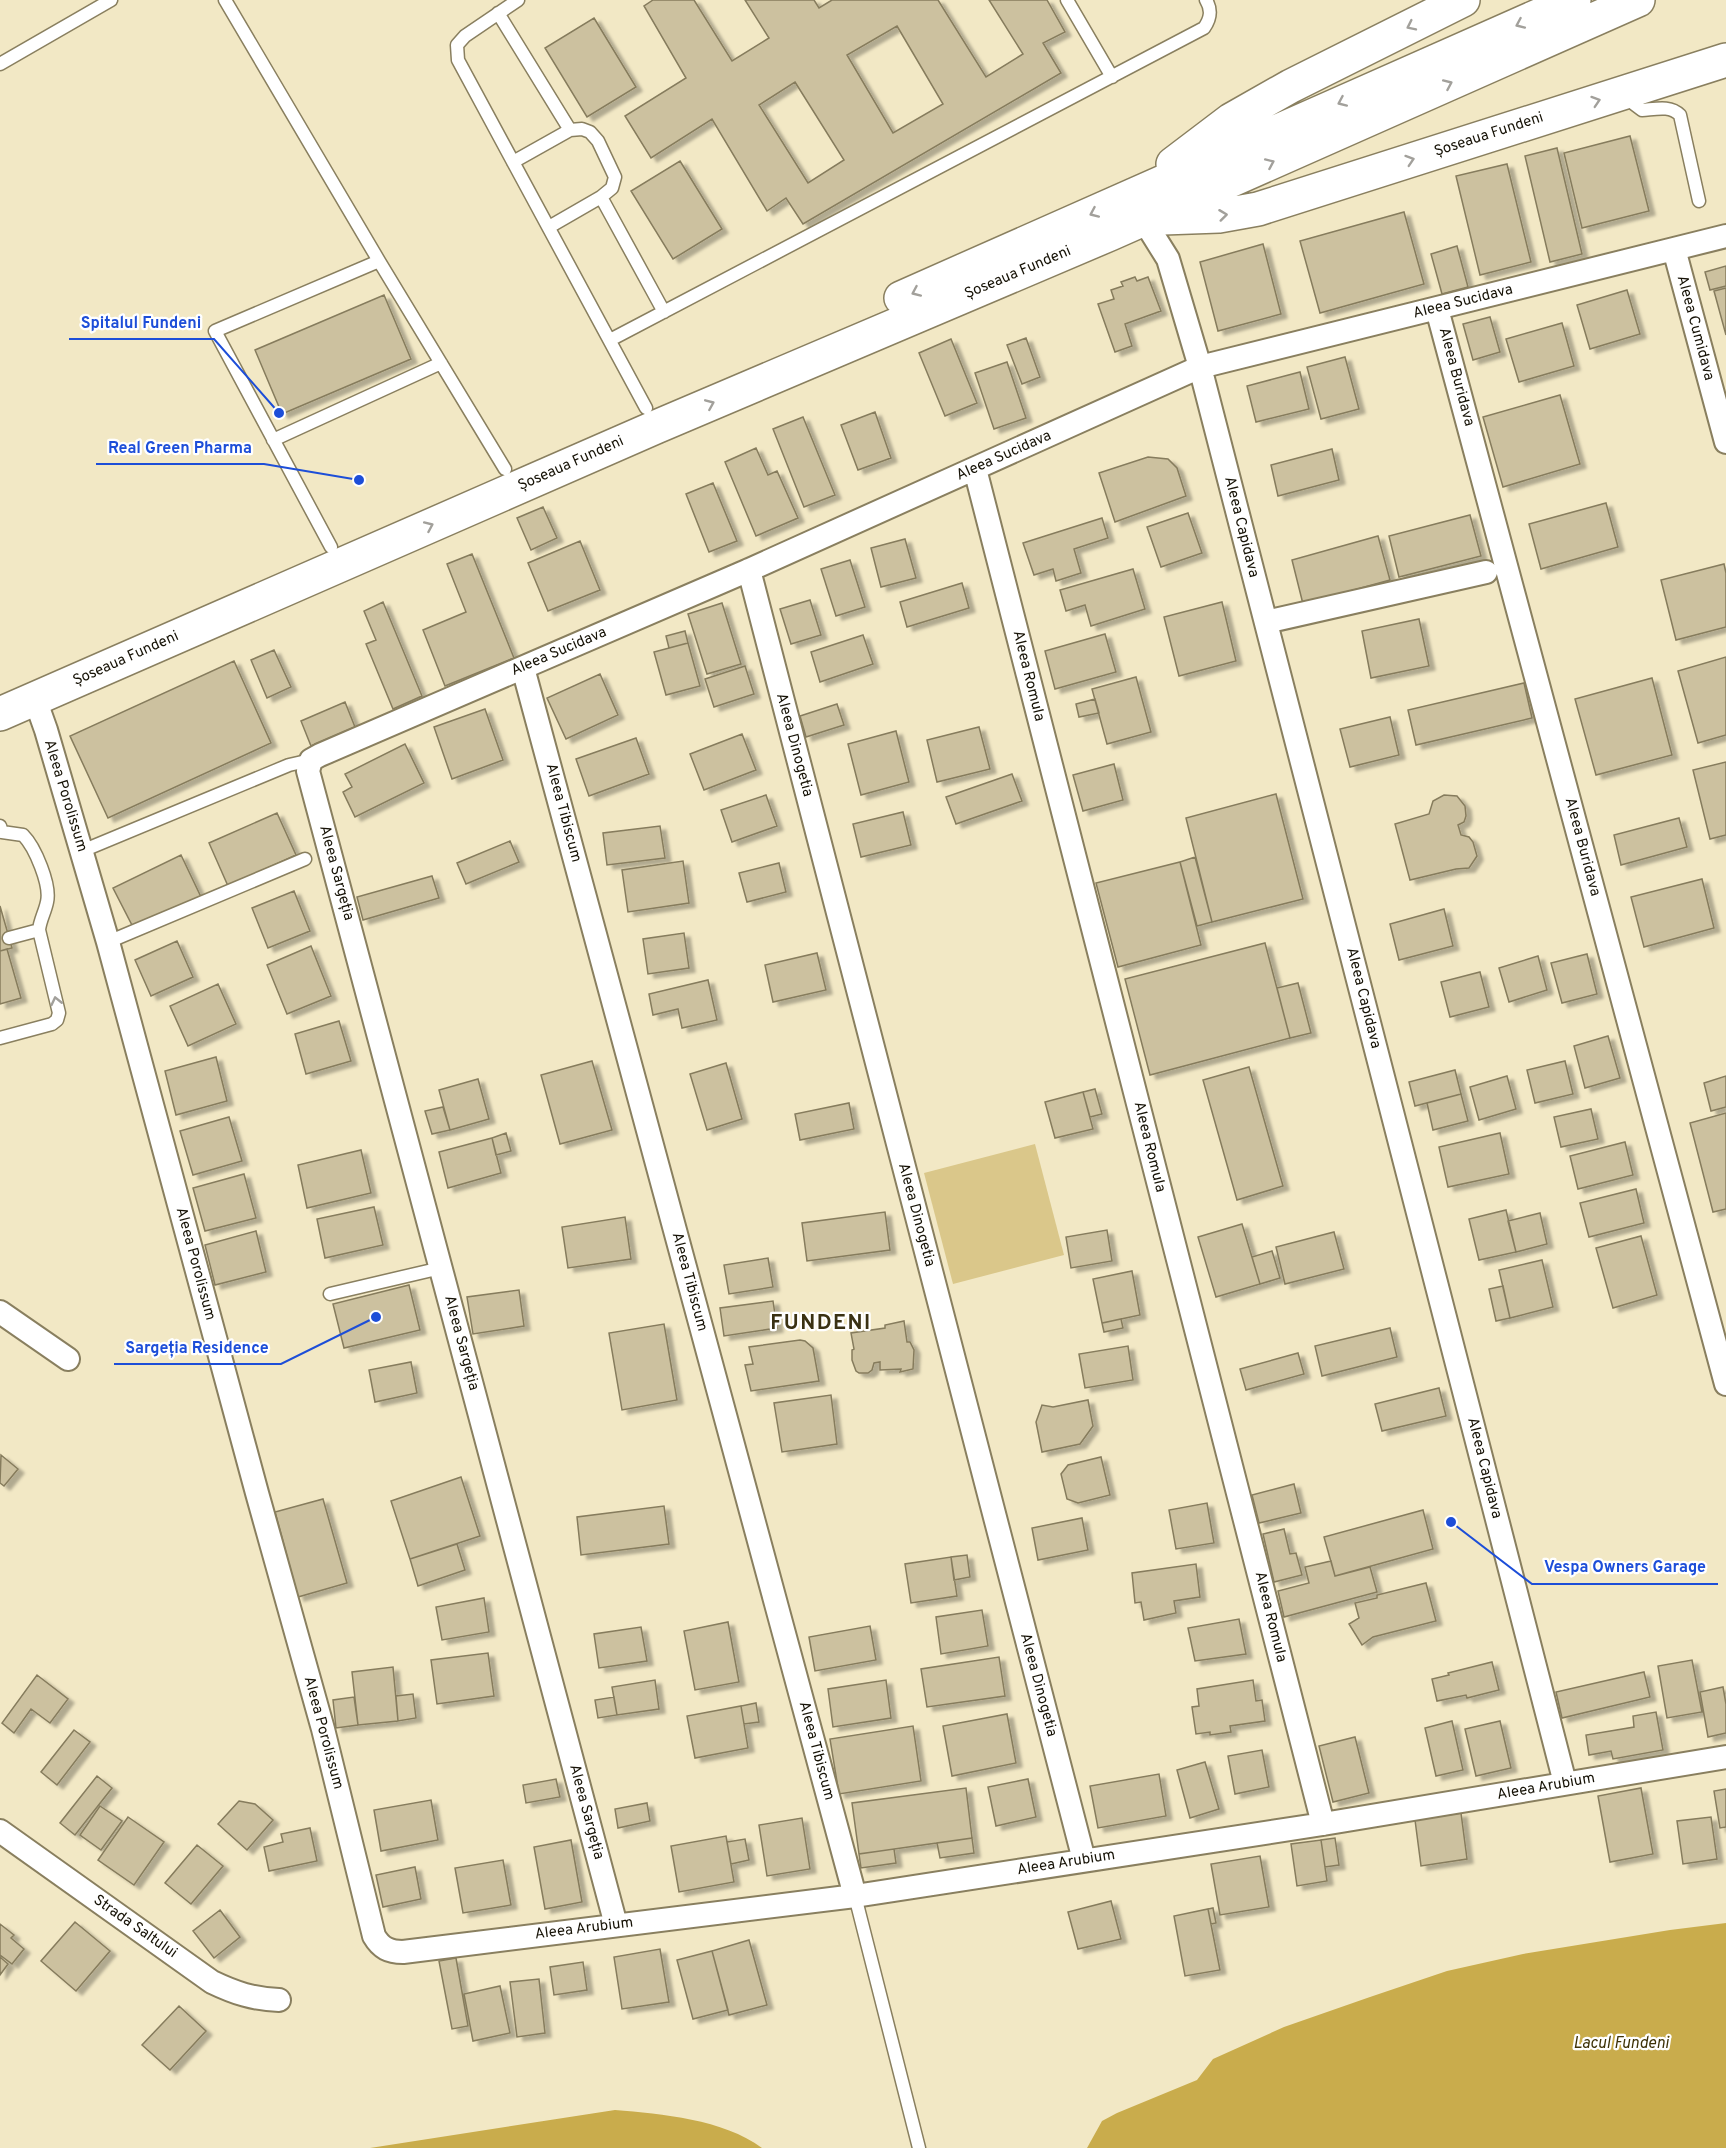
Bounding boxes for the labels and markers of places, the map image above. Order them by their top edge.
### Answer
callout: Spitalul Fundeni [69,305,214,339]
callout: Real Green Pharma [96,430,264,464]
callout: Sargeția Residence [114,1330,281,1364]
callout: Vespa Owners Garage [1532,1550,1718,1584]

